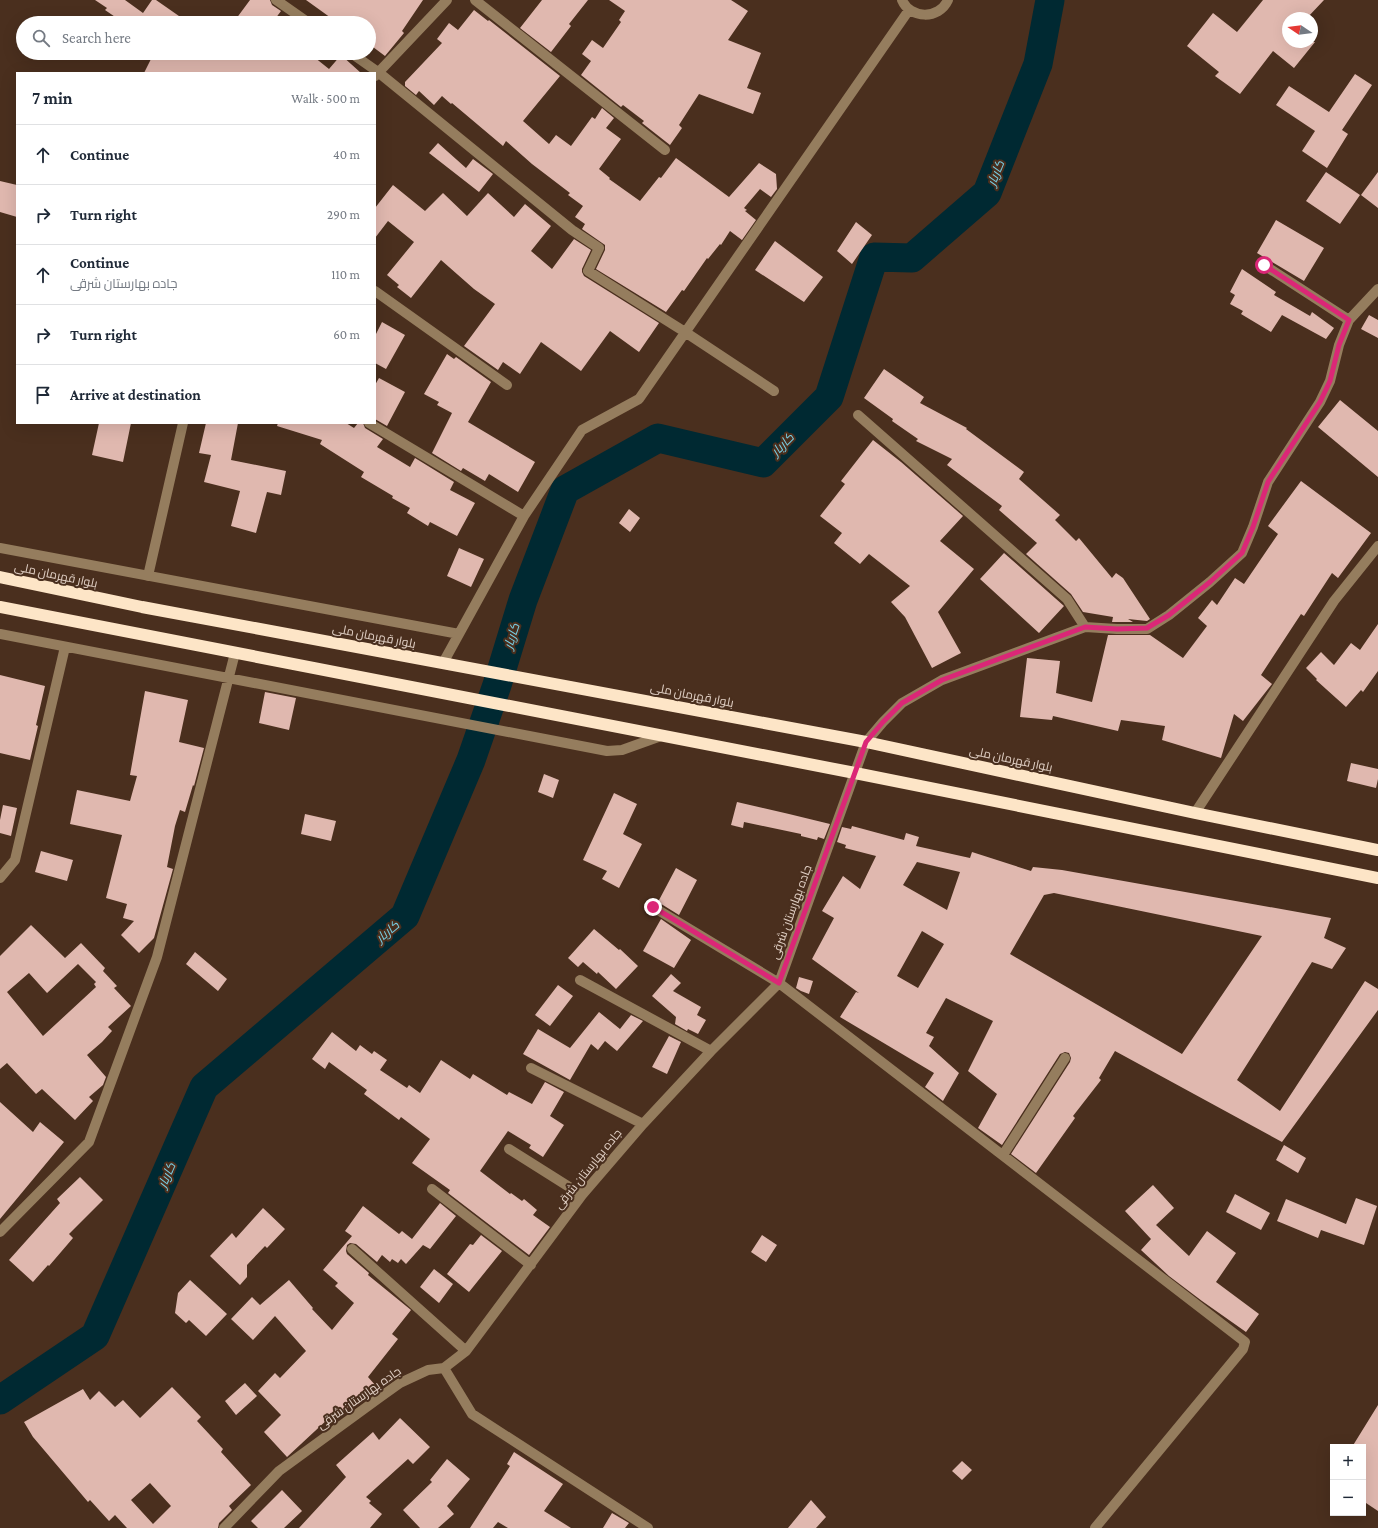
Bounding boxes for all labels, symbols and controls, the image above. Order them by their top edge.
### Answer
north arrow [1282,12,1318,48]
search box [16,16,376,60]
icon: search [30,27,52,49]
text: Search here [62,30,131,46]
text: 7 min [32,89,73,108]
text: Walk · 500 m [291,91,360,106]
icon: ahead [32,144,54,166]
text: Continue [70,147,129,163]
text: 40 m [333,147,360,162]
water label: کاربار [983,157,1008,190]
icon: right [32,204,54,226]
text: Turn right [70,207,137,223]
text: 290 m [327,207,360,222]
text: Continue [70,255,129,271]
route start [1255,256,1273,274]
icon: ahead [32,264,54,286]
text: 110 m [331,267,360,282]
text: جاده بهارستان شرقی [70,276,177,291]
icon: right [32,324,54,346]
text: Turn right [70,327,137,343]
text: 60 m [333,327,360,342]
icon: arrive [32,384,54,406]
text: Arrive at destination [70,387,201,403]
water label: کاربار [766,429,798,460]
street label: بلوار قهرمان ملی [13,559,99,591]
street label: بلوار قهرمان ملی [331,621,417,651]
water label: کاربار [500,621,523,653]
street label: بلوار قهرمان ملی [649,680,735,710]
street label: بلوار قهرمان ملی [968,743,1054,775]
street label: جاده بهارستان شرقی [767,863,815,961]
route end [644,898,662,916]
water label: کاربار [371,917,403,947]
street label: جاده بهارستان شرقی [551,1126,625,1212]
water label: کاربار [153,1159,179,1192]
street label: جاده بهارستان شرقی [314,1364,404,1432]
map controls [1330,1444,1366,1516]
button: + [1330,1444,1366,1480]
button: − [1330,1480,1366,1516]

